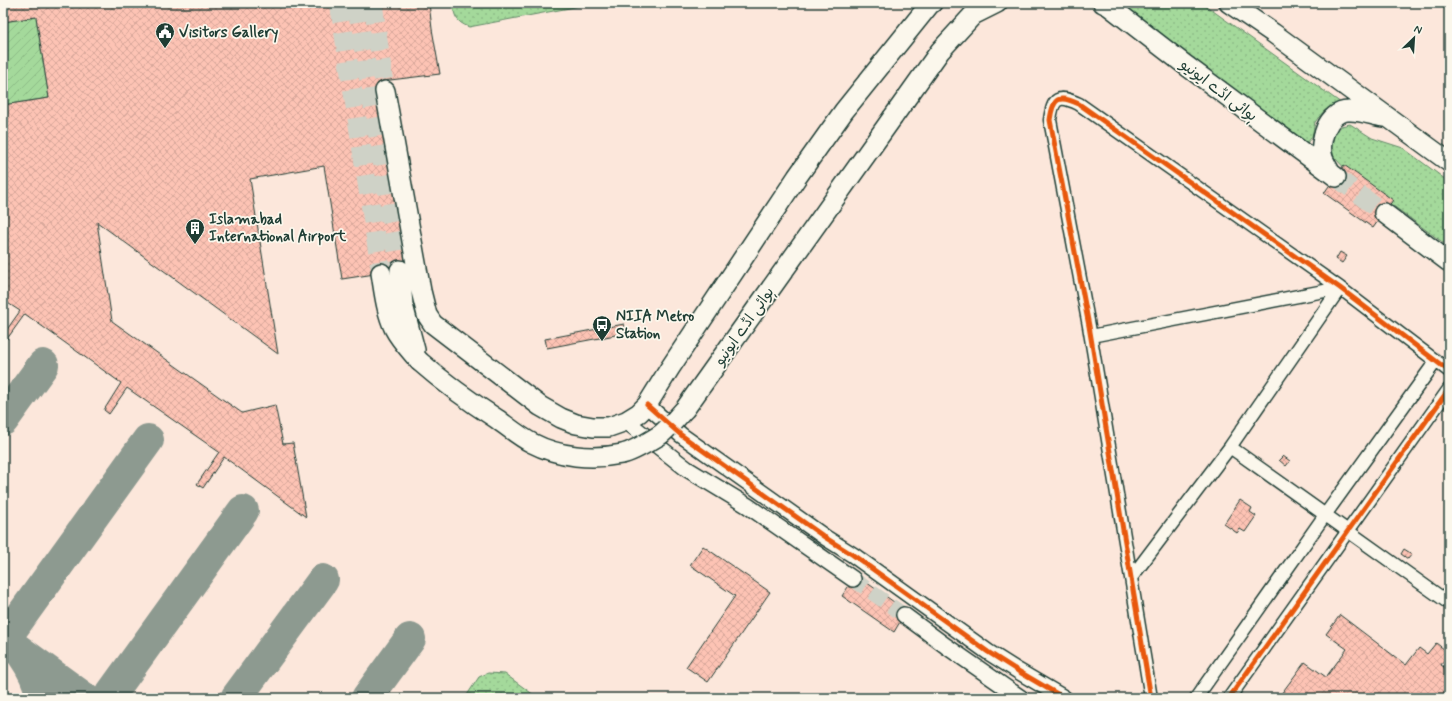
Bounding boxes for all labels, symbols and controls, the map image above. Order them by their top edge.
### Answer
north arrow [1394,18,1434,58]
public building icon: Visitors Gallery [154,21,176,49]
text: N [1412,22,1424,38]
place label: Visitors Gallery [179,23,278,43]
street label: ہوائی اڈے ایونیو [1175,55,1261,126]
place label: Islamabad International Airport [209,210,347,247]
building icon: Islamabad International Airport [184,217,206,245]
street label: ہوائی اڈے ایونیو [710,283,779,371]
place label: NIIA Metro Station [616,307,694,344]
bus stop icon: NIIA Metro Station [591,314,613,342]

